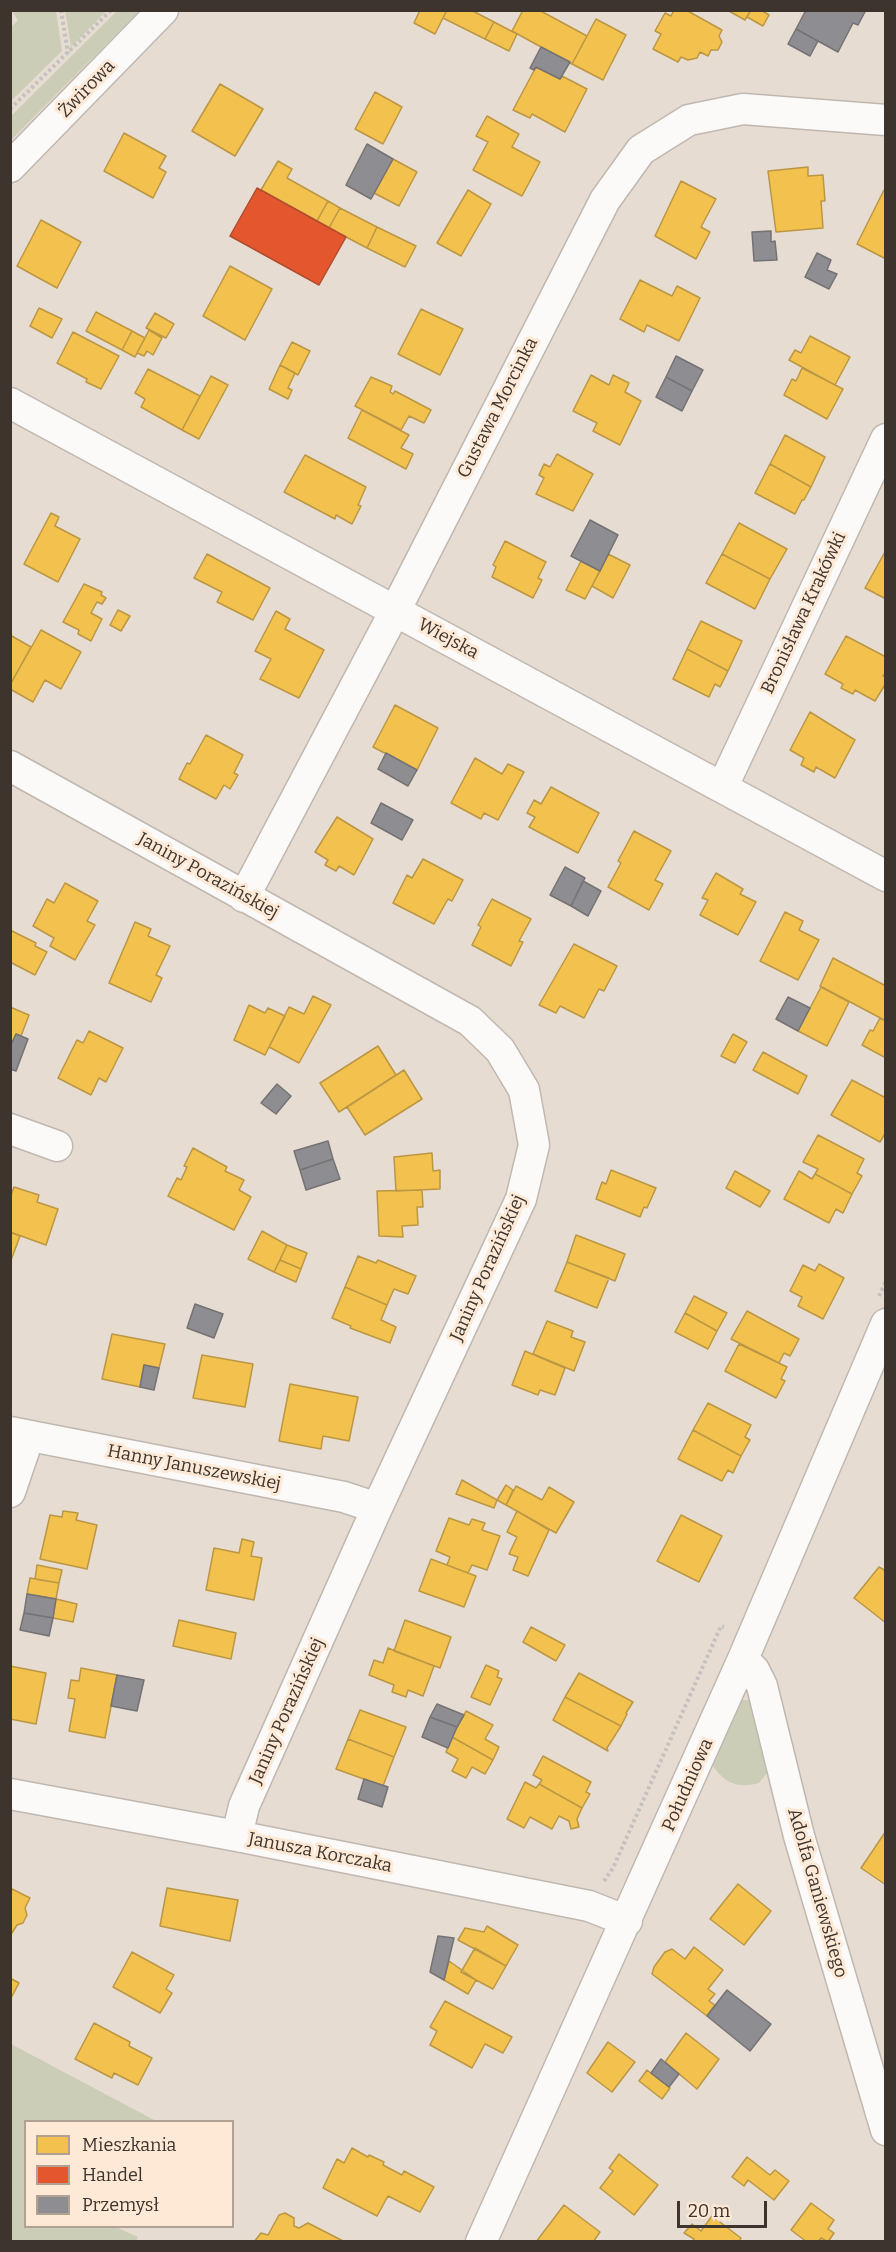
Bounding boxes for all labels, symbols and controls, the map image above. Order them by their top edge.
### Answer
street label: Żwirowa [54,56,120,122]
street label: Gustawa Morcinka [453,334,543,482]
street label: Bronisława Krakówki [757,529,851,697]
street label: Wiejska [414,614,482,664]
street label: Janiny Porazińskiej [134,828,282,924]
street label: Janiny Porazińskiej [446,1191,530,1345]
street label: Hanny Januszewskiej [105,1441,283,1495]
street label: Janiny Porazińskiej [245,1634,329,1788]
street label: Południowa [658,1735,718,1835]
street label: Adolfa Ganiewskiego [782,1806,852,1980]
street label: Janusza Korczaka [246,1828,394,1878]
legend [24,2120,234,2228]
text: Mieszkania [82,2134,176,2156]
text: Handel [82,2164,143,2186]
scale bar [680,2189,770,2227]
text: Przemysł [82,2194,159,2216]
text: 20 m [688,2200,730,2222]

